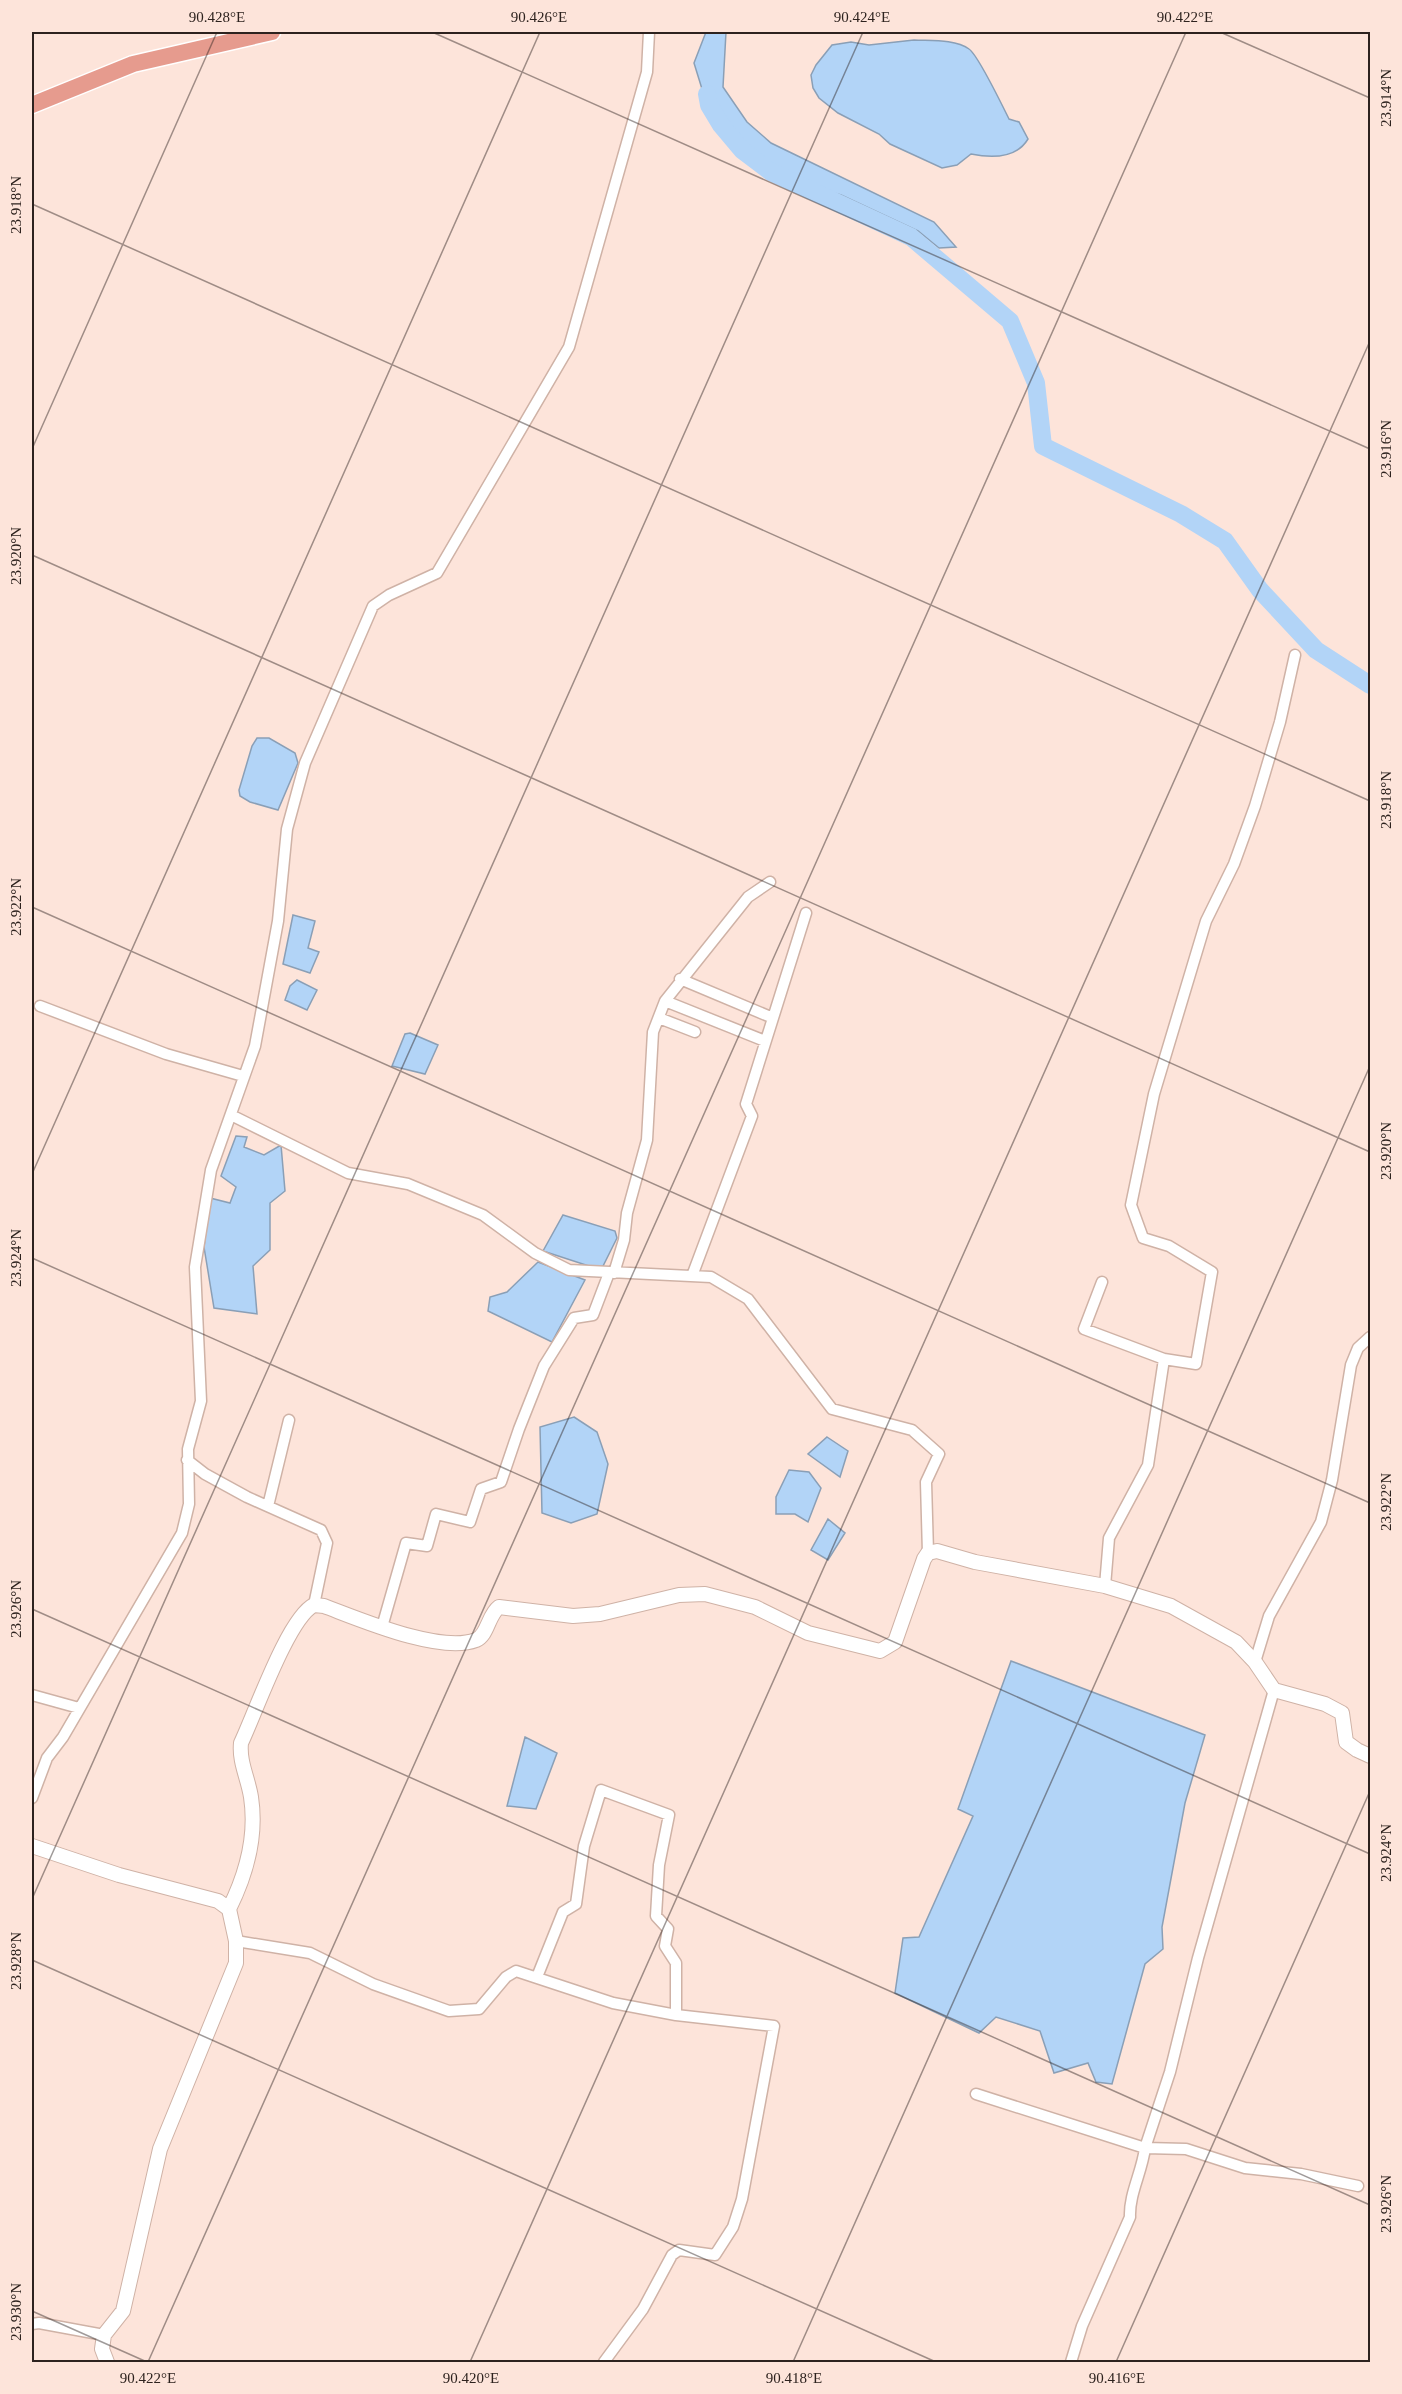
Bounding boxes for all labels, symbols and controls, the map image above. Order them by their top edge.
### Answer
text: 90.428°E [189,9,245,25]
text: 90.426°E [511,9,567,25]
text: 90.424°E [834,9,890,25]
text: 90.422°E [1157,9,1213,25]
text: 23.914°N [1378,69,1394,127]
text: 23.918°N [8,176,24,234]
text: 23.916°N [1378,420,1394,478]
text: 23.920°N [8,527,24,585]
text: 23.918°N [1378,771,1394,829]
text: 23.922°N [8,878,24,936]
text: 23.920°N [1378,1122,1394,1180]
text: 23.924°N [8,1229,24,1287]
text: 23.922°N [1378,1473,1394,1531]
text: 23.926°N [8,1580,24,1638]
text: 23.924°N [1378,1824,1394,1882]
text: 23.928°N [8,1932,24,1990]
text: 23.926°N [1378,2175,1394,2233]
text: 23.930°N [8,2283,24,2341]
text: 90.422°E [120,2370,176,2386]
text: 90.420°E [443,2370,499,2386]
text: 90.418°E [766,2370,822,2386]
text: 90.416°E [1089,2370,1145,2386]

